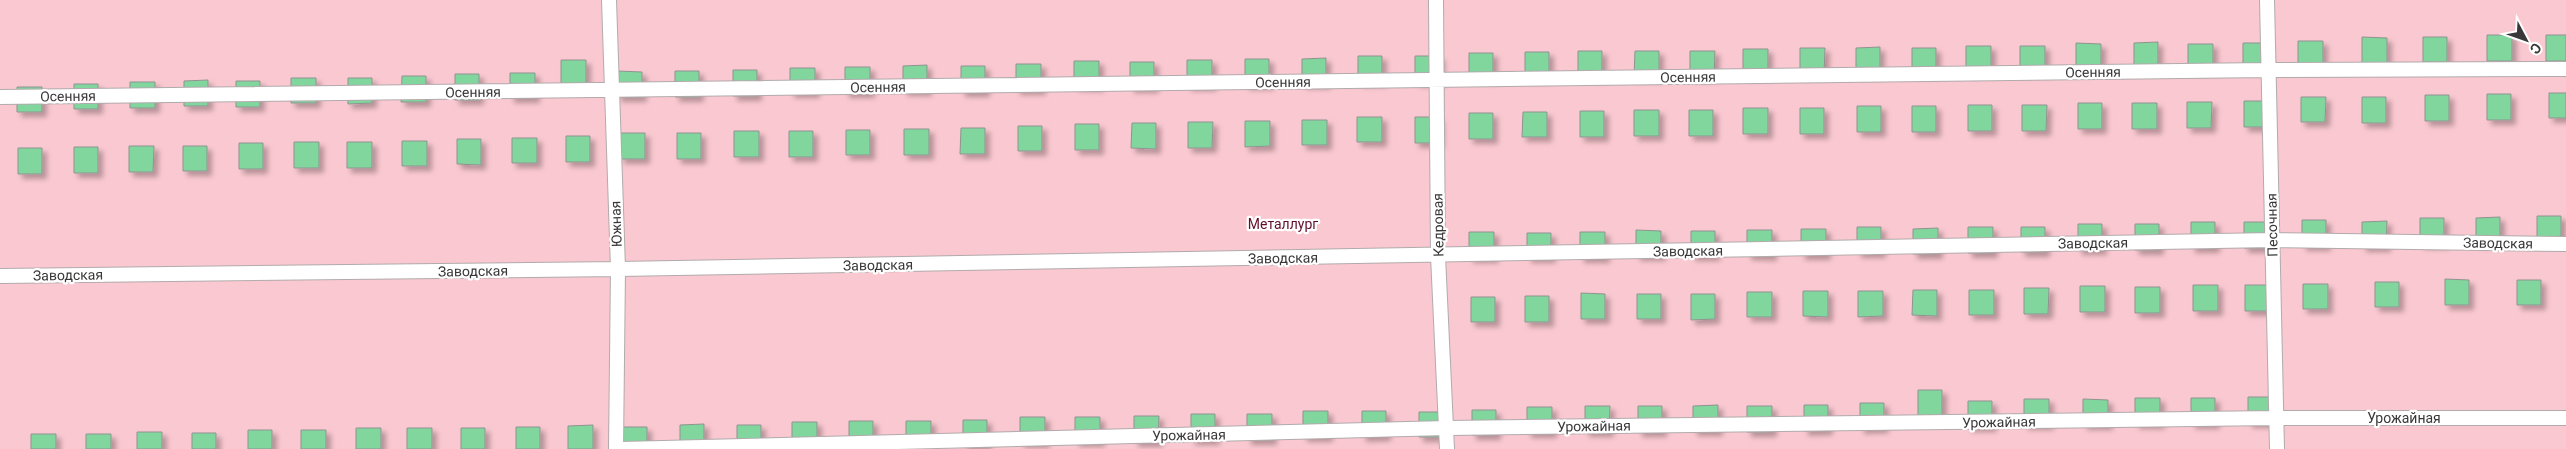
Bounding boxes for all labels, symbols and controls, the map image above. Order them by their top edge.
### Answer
north arrow [2501,15,2551,65]
text: С [2527,40,2545,57]
street label: Осенняя [2065,64,2121,80]
street label: Осенняя [1660,69,1716,85]
street label: Осенняя [1255,74,1311,90]
street label: Осенняя [850,79,906,95]
street label: Осенняя [445,84,501,100]
street label: Осенняя [40,88,96,104]
street label: Кедровая [1429,193,1447,257]
street label: Песочная [2263,193,2281,257]
street label: Южная [607,200,625,248]
park label: Металлург [1248,216,1318,232]
street label: Заводская [2058,234,2128,252]
street label: Заводская [2463,234,2533,252]
street label: Заводская [1653,242,1723,260]
street label: Заводская [1248,249,1318,267]
street label: Заводская [843,256,913,274]
street label: Заводская [438,262,508,280]
street label: Заводская [33,266,103,284]
street label: Урожайная [2367,410,2441,426]
street label: Урожайная [1962,413,2036,431]
street label: Урожайная [1557,417,1631,435]
street label: Урожайная [1152,426,1226,444]

